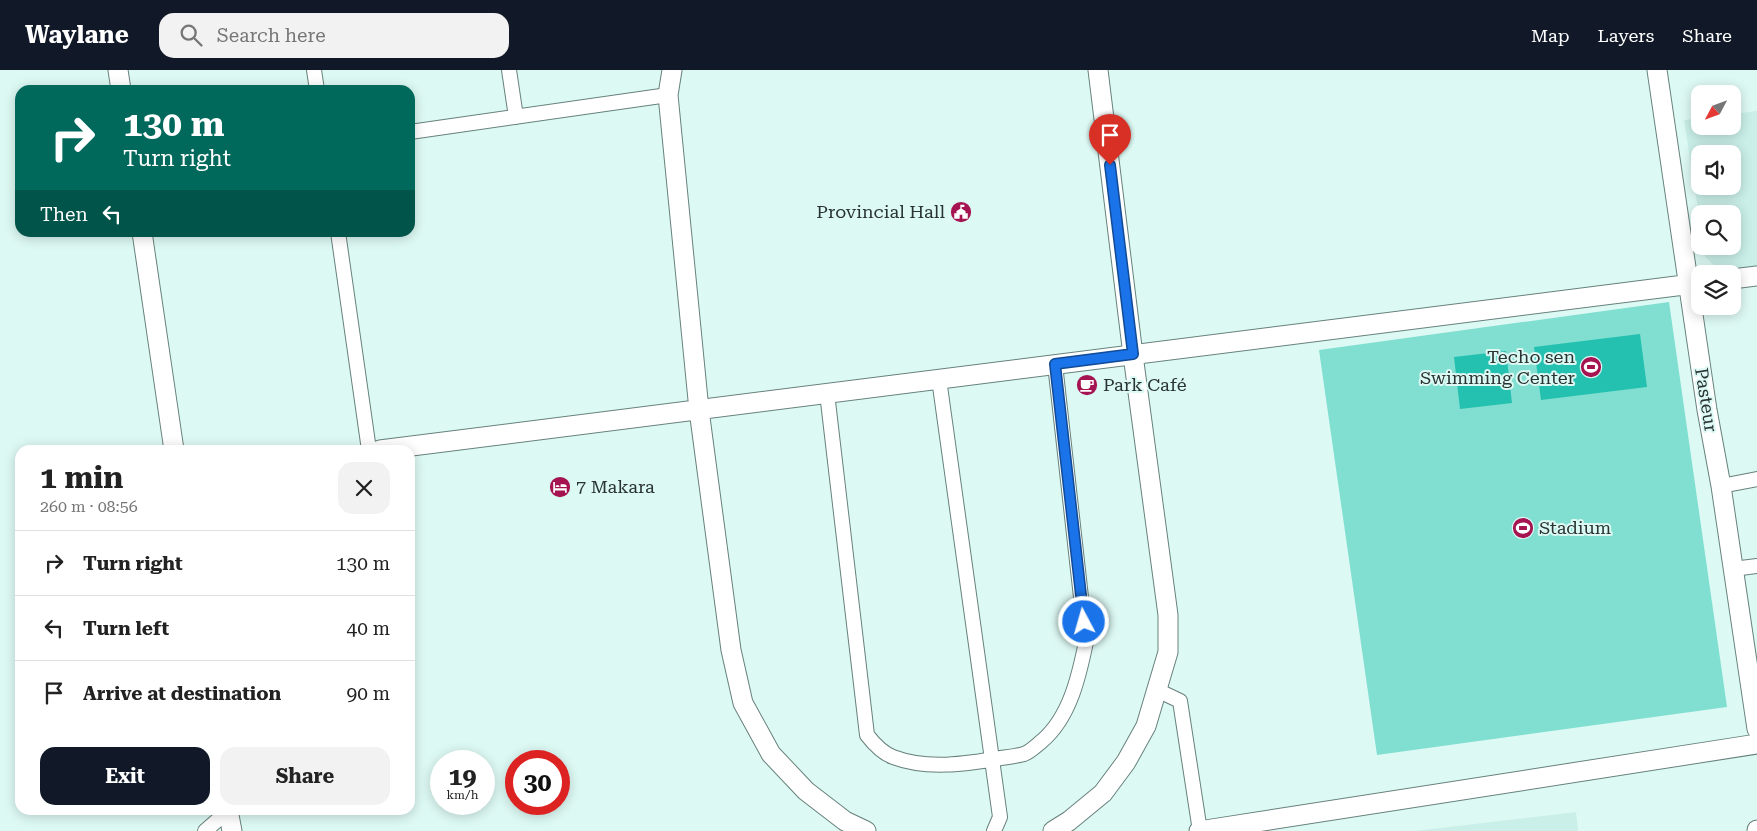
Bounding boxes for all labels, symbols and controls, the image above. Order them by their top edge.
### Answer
search box [159,13,509,58]
text: Waylane [25,21,129,49]
icon: search [177,21,205,49]
text: Search here [217,24,326,47]
text: Map [1531,25,1570,46]
text: Layers [1598,25,1654,46]
text: Share [1682,25,1732,46]
north arrow [1691,85,1741,135]
map controls [1691,85,1741,315]
text: 130 m [123,104,224,145]
icon: right [40,105,105,170]
pin [1089,114,1131,165]
icon: arrive [1096,121,1124,149]
button: sound [1691,145,1741,195]
text: Turn right [123,146,231,171]
icon: left [98,200,126,228]
public building icon: Provincial Hall [949,200,973,224]
place label: Provincial Hall [816,201,945,222]
text: Then [40,203,88,226]
button: search [1691,205,1741,255]
button: layers [1691,265,1741,315]
place label: Techo sen Swimming Center [1420,346,1575,388]
sports icon: Techo sen Swimming Center [1579,355,1603,379]
street label: Pasteur [1691,366,1722,433]
cafe icon: Park Café [1075,373,1099,397]
place label: Park Café [1103,374,1187,395]
text: 1 min [40,460,123,495]
button: close [338,462,390,514]
hotel icon: 7 Makara [548,475,572,499]
place label: 7 Makara [576,476,655,497]
text: 260 m · 08:56 [40,497,138,516]
sports icon: Stadium [1511,516,1535,540]
place label: Stadium [1539,517,1611,538]
icon: right [40,549,68,577]
text: Turn right [83,552,183,575]
text: 130 m [336,552,390,575]
position arrow [1057,595,1109,647]
icon: left [40,614,68,642]
text: Turn left [83,617,169,640]
text: 40 m [347,617,390,640]
icon: arrive [40,679,68,707]
text: Arrive at destination [83,682,281,705]
text: 90 m [347,682,390,705]
button: Exit [40,747,210,805]
button: Share [220,747,390,805]
speed limit sign: 30 [505,750,570,815]
text: 19 [448,762,477,791]
text: km/h [446,788,479,802]

